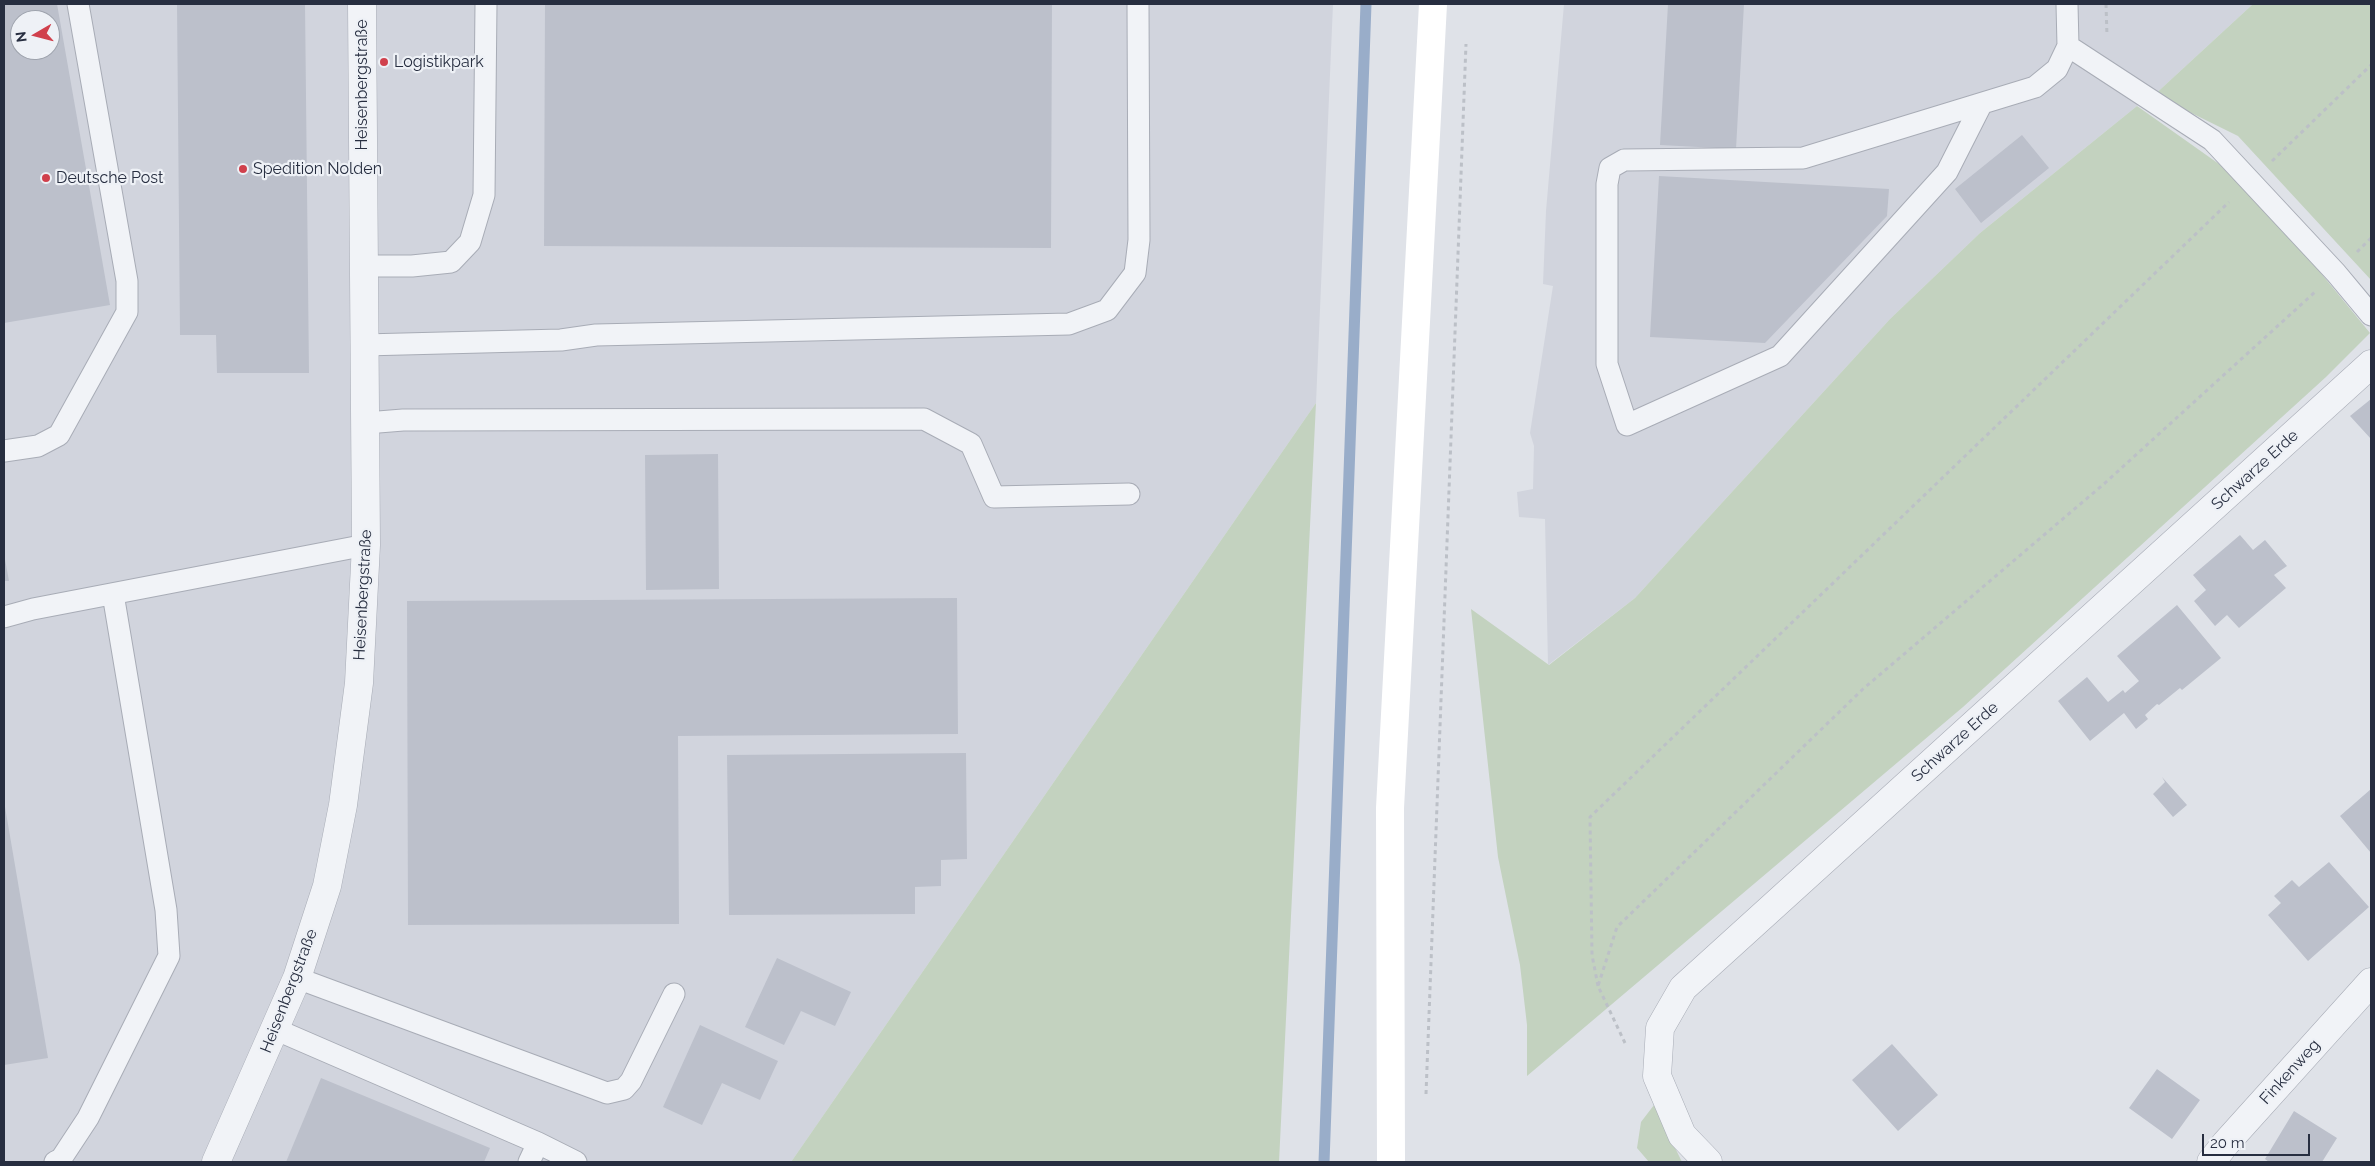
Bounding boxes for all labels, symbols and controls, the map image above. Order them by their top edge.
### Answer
north arrow [10,10,60,60]
street label: Heisenbergstraße [352,19,372,151]
text: N [12,31,30,43]
place label: Logistikpark [394,52,484,72]
marker: Logistikpark [378,56,390,68]
place label: Spedition Nolden [253,159,382,179]
marker: Spedition Nolden [237,163,249,175]
place label: Deutsche Post [56,168,163,188]
marker: Deutsche Post [40,172,52,184]
street label: Schwarze Erde [2208,426,2302,514]
street label: Heisenbergstraße [350,529,376,661]
street label: Schwarze Erde [1908,698,2002,786]
street label: Heisenbergstraße [257,926,321,1056]
street label: Finkenweg [2256,1036,2324,1108]
scale bar [2205,1124,2312,1156]
text: 20 m [2210,1134,2245,1152]

